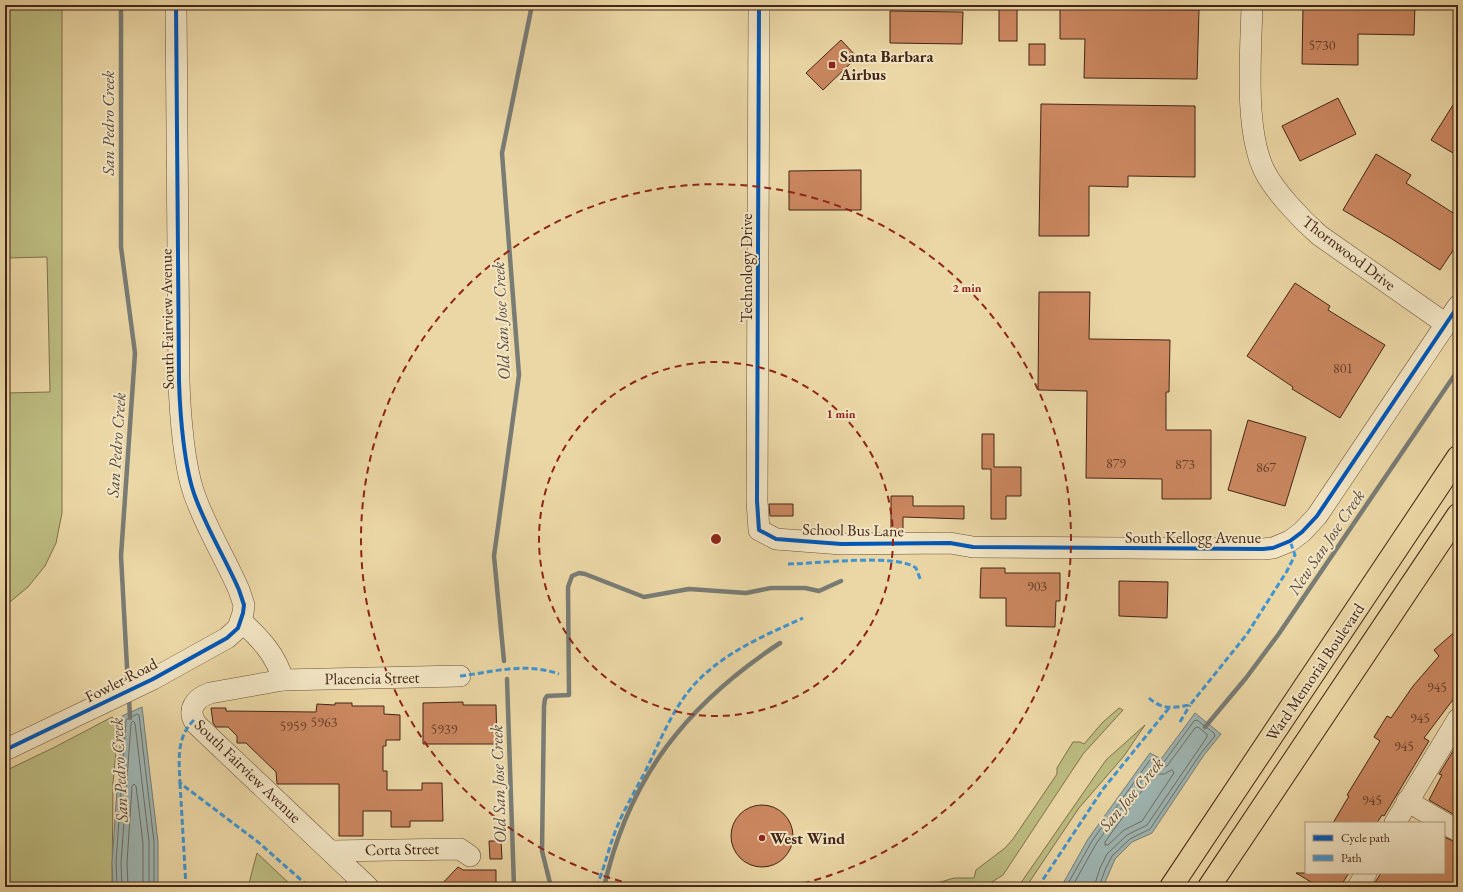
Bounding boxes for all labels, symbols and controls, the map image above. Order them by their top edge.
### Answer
house number: 5730 [1309,36,1336,54]
place label: Santa Barbara Airbus [839,46,934,85]
marker: Santa Barbara Airbus [827,60,837,70]
water label: San Pedro Creek [97,70,119,176]
street label: Thornwood Drive [1298,211,1400,295]
street label: Technology Drive [736,213,757,323]
street label: South Fairview Avenue [155,248,179,390]
water label: Old San Jose Creek [487,261,515,381]
text: 2 min [952,280,982,296]
house number: 801 [1333,359,1353,377]
water label: San Pedro Creek [101,392,131,499]
text: 1 min [826,406,856,422]
house number: 879 [1106,454,1126,472]
house number: 873 [1175,455,1195,473]
house number: 867 [1256,458,1276,476]
water label: New San Jose Creek [1282,485,1370,600]
street label: School Bus Lane [802,519,904,541]
street label: South Kellogg Avenue [1125,527,1261,548]
centre of rings [709,532,723,546]
house number: 903 [1027,577,1047,595]
street label: Ward Memorial Boulevard [1261,598,1369,745]
street label: Fowler Road [81,652,162,707]
street label: Placencia Street [324,667,420,689]
house number: 945 [1427,678,1447,696]
house number: 945 [1410,709,1430,727]
house number: 5963 [311,713,338,731]
street label: South Fairview Avenue [190,715,306,827]
water label: San Pedro Creek [105,717,133,824]
house number: 5959 [280,717,307,735]
house number: 5939 [431,720,458,738]
water label: Old San Jose Creek [485,724,511,844]
house number: 945 [1394,737,1414,755]
water label: San Jose Creek [1093,752,1168,836]
house number: 945 [1362,791,1382,809]
legend [1305,822,1445,874]
place label: West Wind [770,828,845,849]
text: Cycle path [1341,830,1390,846]
marker: West Wind [757,833,767,843]
street label: Corta Street [365,838,439,860]
text: Path [1341,850,1362,866]

